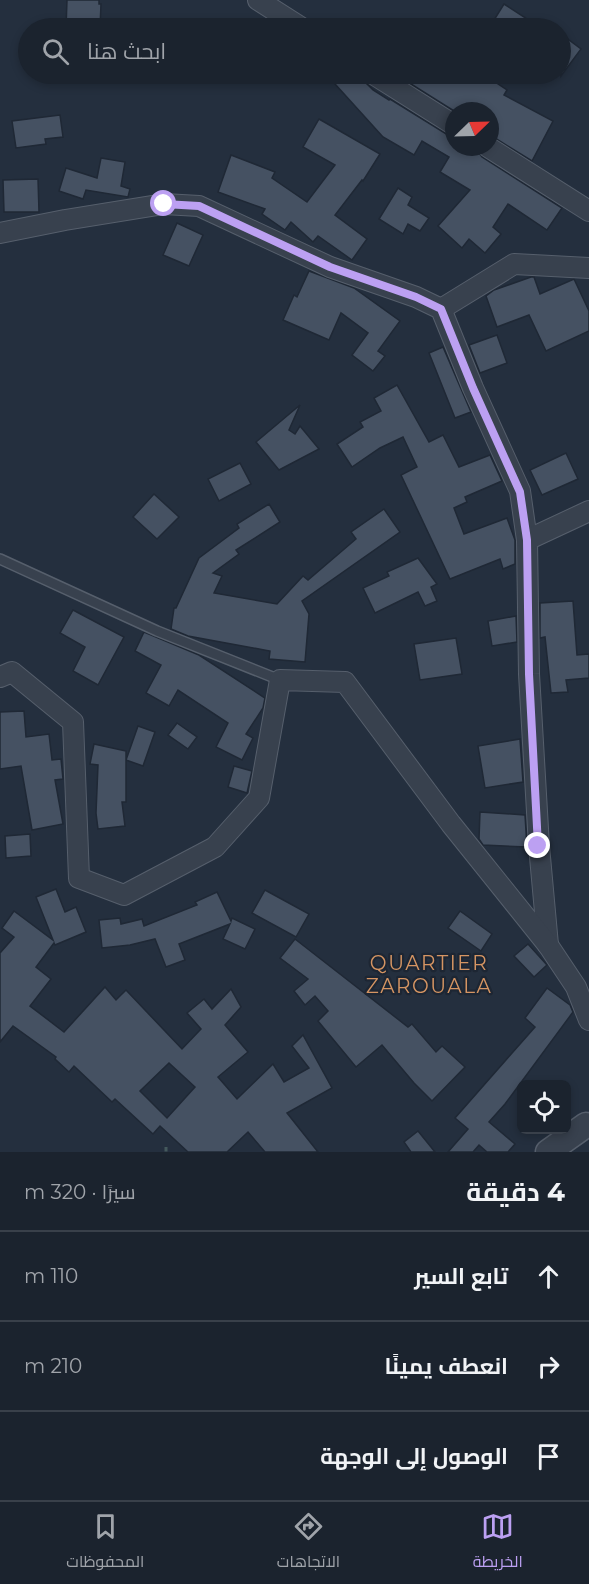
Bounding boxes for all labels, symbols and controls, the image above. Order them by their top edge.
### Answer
search box [18,18,571,84]
icon: search [39,35,72,68]
text: ابحث هنا [87,38,166,65]
north arrow [445,102,499,156]
route start [150,190,176,216]
route end [524,832,550,858]
district label: QUARTIER ZAROUALA [366,951,492,998]
map controls [517,1080,571,1134]
button: locate [517,1080,571,1134]
text: 4 دقيقة [466,1176,565,1208]
text: سيرًا · 320 m [24,1180,136,1204]
icon: ahead [532,1260,565,1293]
text: تابع السير [414,1263,508,1290]
text: 110 m [24,1264,78,1288]
icon: right [532,1350,565,1383]
text: انعطف يمينًا [384,1353,508,1380]
text: 210 m [24,1354,82,1378]
icon: arrive [532,1440,565,1473]
text: الوصول إلى الوجهة [320,1443,508,1470]
tab: المحفوظات [66,1510,144,1576]
tab: الاتجاهات [277,1510,340,1576]
tab: الخريطة [473,1510,523,1576]

